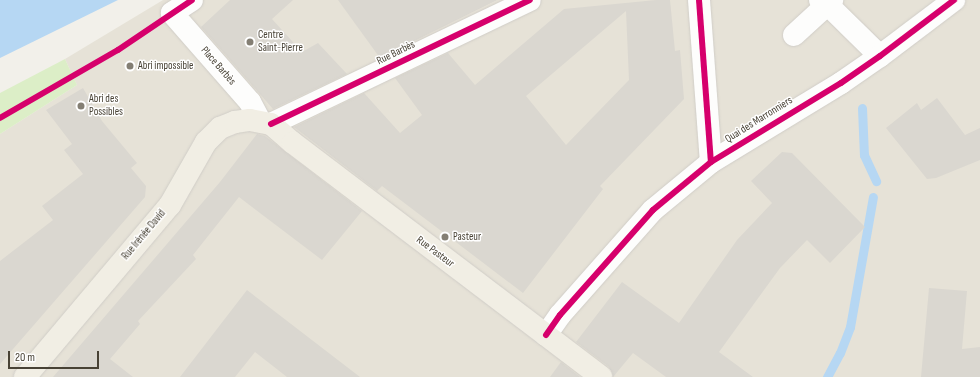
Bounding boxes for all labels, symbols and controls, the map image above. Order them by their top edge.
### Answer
place label: Centre Saint-Pierre [258,29,303,55]
marker: Centre Saint-Pierre [245,37,255,47]
street label: Rue Barbès [375,38,417,68]
street label: Place Barbès [198,44,238,88]
place label: Abri impossible [138,59,193,73]
marker: Abri impossible [125,61,135,71]
place label: Abri des Possibles [89,93,123,119]
street label: Quai des Marronniers [723,94,795,146]
marker: Abri des Possibles [76,101,86,111]
street label: Rue Irénée David [119,207,169,263]
place label: Pasteur [453,230,481,244]
marker: Pasteur [440,232,450,242]
street label: Rue Pasteur [413,233,457,271]
scale bar [10,343,101,369]
text: 20 m [15,350,35,365]

